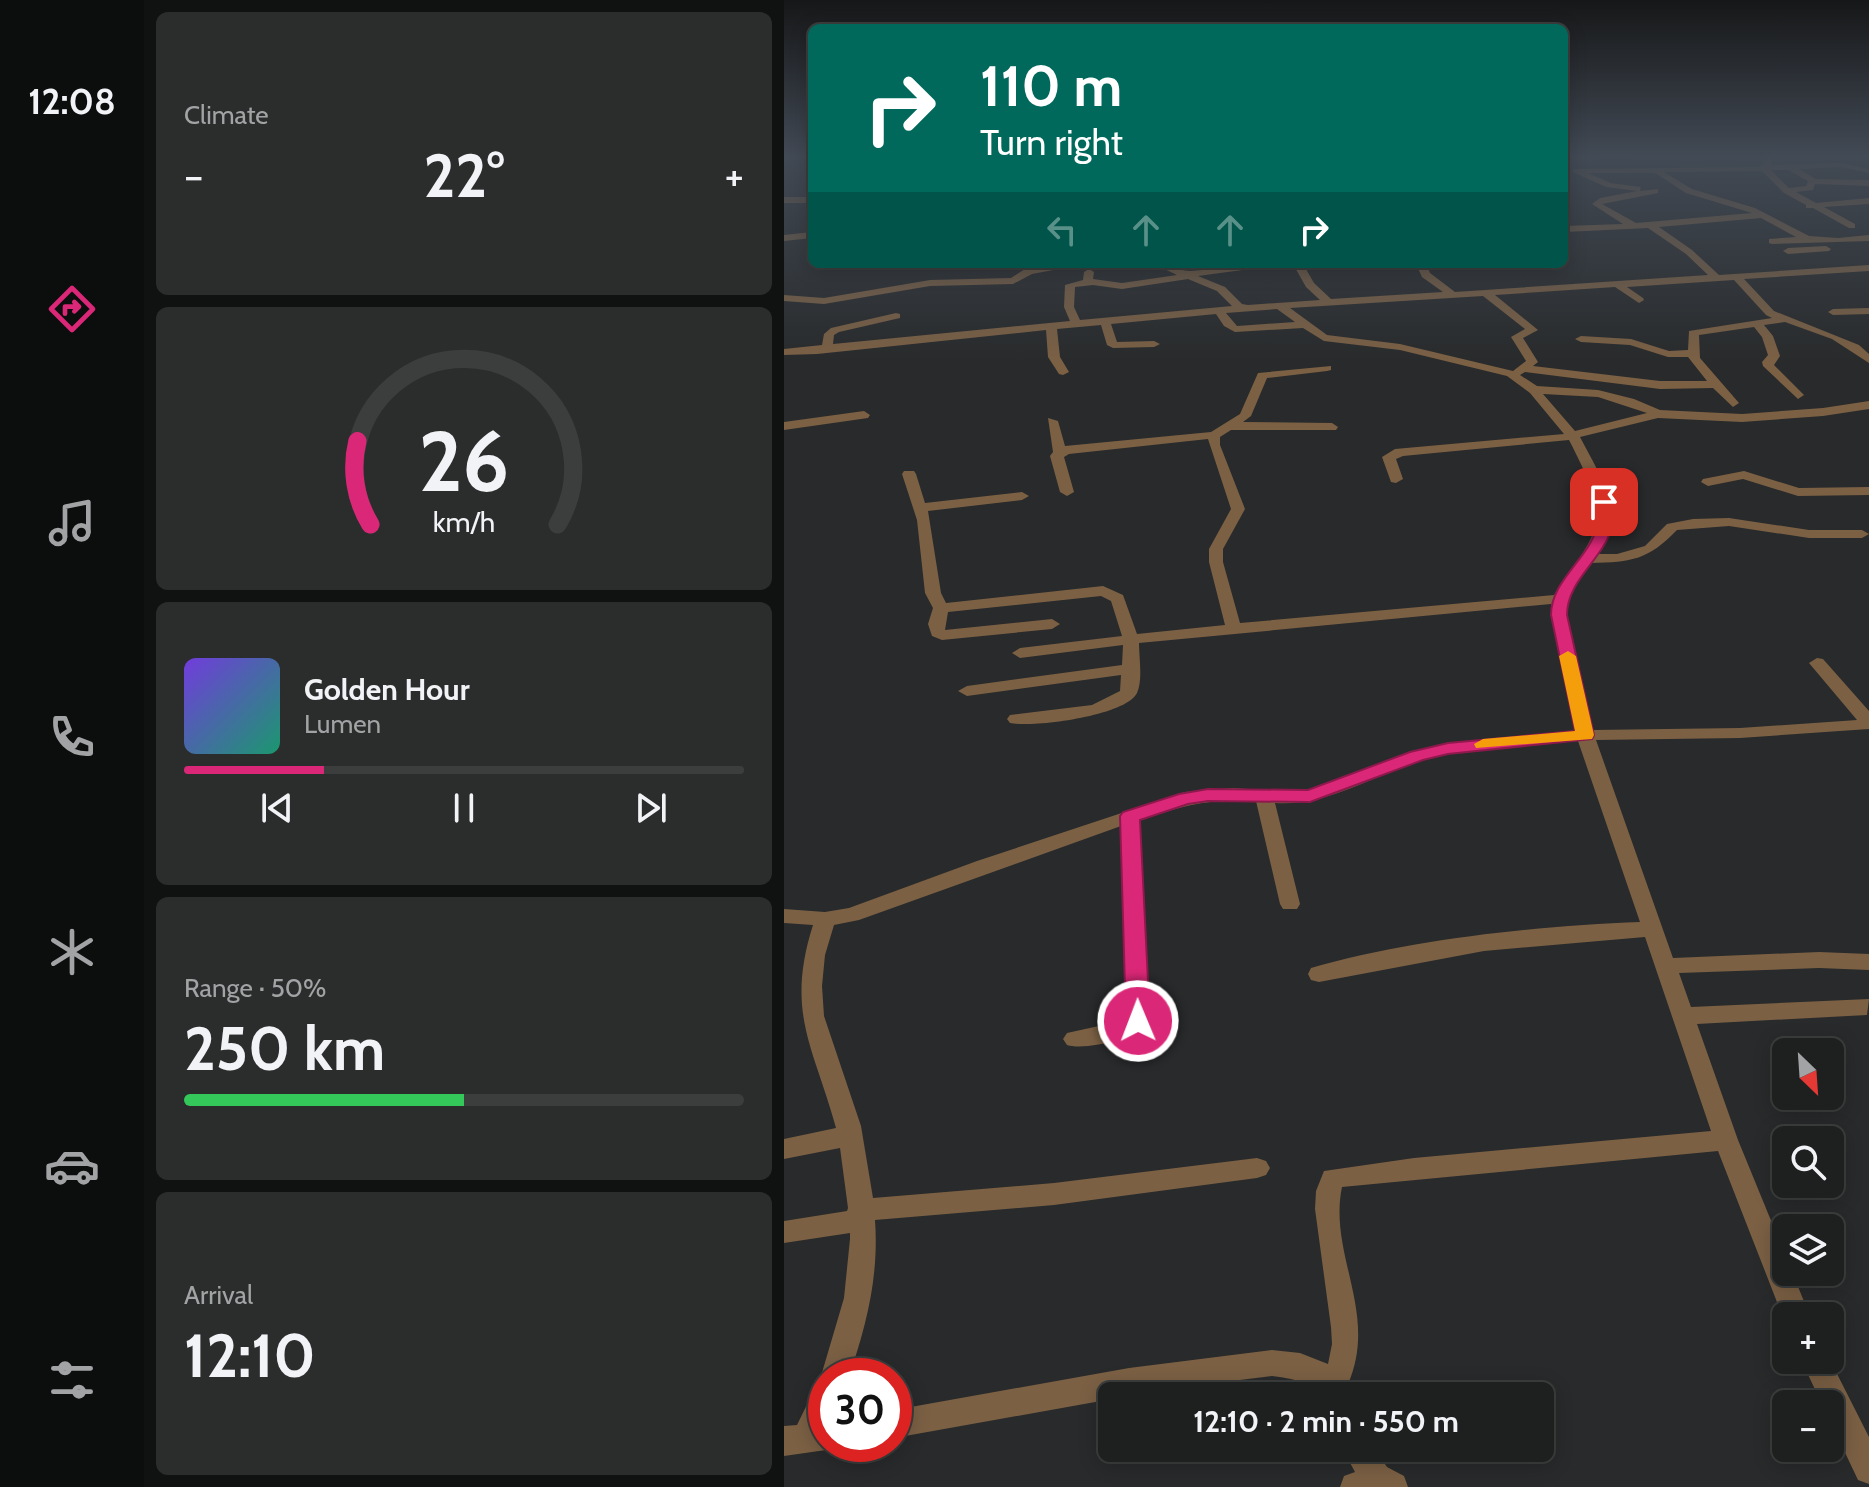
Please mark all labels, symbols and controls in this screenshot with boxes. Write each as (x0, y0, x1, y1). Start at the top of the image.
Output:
text: 110 m (980, 52, 1122, 120)
icon: right (848, 56, 952, 160)
text: 12:08 (28, 79, 116, 123)
text: Climate (184, 99, 269, 131)
text: Turn right (980, 120, 1123, 164)
text: 22° (424, 139, 504, 212)
text: − (184, 149, 203, 202)
text: + (725, 149, 744, 202)
icon: left (1040, 208, 1084, 252)
icon: ahead (1124, 208, 1168, 252)
icon: ahead (1208, 208, 1252, 252)
icon: right (1292, 208, 1336, 252)
icon: directions (44, 281, 100, 337)
text: 26 (419, 410, 509, 511)
pin (1570, 468, 1638, 536)
icon: arrive (1582, 480, 1626, 524)
icon: music (44, 495, 100, 551)
text: km/h (433, 504, 495, 539)
text: Golden Hour (304, 671, 470, 708)
text: Lumen (304, 708, 381, 740)
icon: phone (44, 709, 100, 765)
icon: previous (255, 786, 299, 830)
icon: pause (442, 786, 486, 830)
icon: next (629, 786, 673, 830)
icon: climate (44, 924, 100, 980)
text: Range · 50% (184, 972, 326, 1004)
position arrow (1096, 979, 1180, 1063)
text: 250 km (184, 1012, 385, 1085)
north arrow (1772, 1038, 1844, 1110)
map controls (1772, 1038, 1844, 1462)
button: search (1772, 1126, 1844, 1198)
icon: car (44, 1138, 100, 1194)
button: layers (1772, 1214, 1844, 1286)
text: Arrival (184, 1279, 253, 1311)
button: + (1772, 1302, 1844, 1374)
text: 12:10 (184, 1319, 316, 1392)
icon: filters (44, 1352, 100, 1408)
speed limit sign: 30 (808, 1358, 912, 1462)
button: − (1772, 1390, 1844, 1462)
text: 12:10 · 2 min · 550 m (1193, 1403, 1459, 1440)

